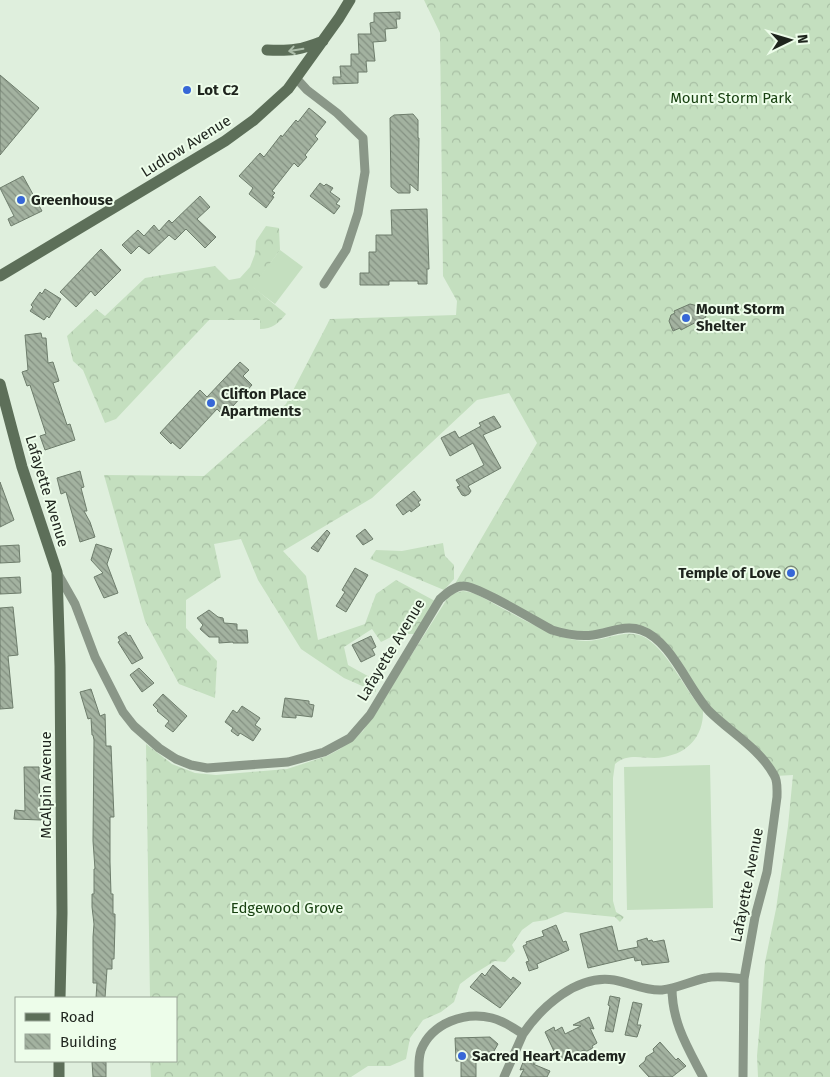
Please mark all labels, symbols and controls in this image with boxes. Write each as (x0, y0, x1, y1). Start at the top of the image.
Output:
north arrow (765, 15, 815, 65)
text: N (794, 34, 811, 44)
one-way arrow (288, 45, 304, 55)
place label: Lot C2 (197, 81, 239, 99)
marker: Lot C2 (181, 84, 193, 96)
park label: Mount Storm Park (670, 89, 792, 107)
street label: Ludlow Avenue (138, 111, 234, 181)
place label: Greenhouse (31, 191, 113, 209)
marker: Greenhouse (15, 194, 27, 206)
place label: Mount Storm Shelter (696, 300, 785, 335)
marker: Mount Storm Shelter (680, 312, 692, 324)
place label: Clifton Place Apartments (220, 385, 307, 420)
marker: Clifton Place Apartments (205, 397, 217, 409)
street label: Lafayette Avenue (21, 433, 73, 549)
place label: Temple of Love (678, 564, 781, 582)
marker: Temple of Love (785, 567, 797, 579)
street label: Lafayette Avenue (353, 596, 429, 704)
street label: McAlpin Avenue (37, 731, 55, 839)
street label: Lafayette Avenue (727, 826, 767, 944)
park label: Edgewood Grove (231, 899, 343, 917)
legend (15, 997, 178, 1062)
text: Road (60, 1008, 95, 1026)
text: Building (60, 1033, 116, 1051)
place label: Sacred Heart Academy (472, 1047, 626, 1065)
marker: Sacred Heart Academy (456, 1050, 468, 1062)

